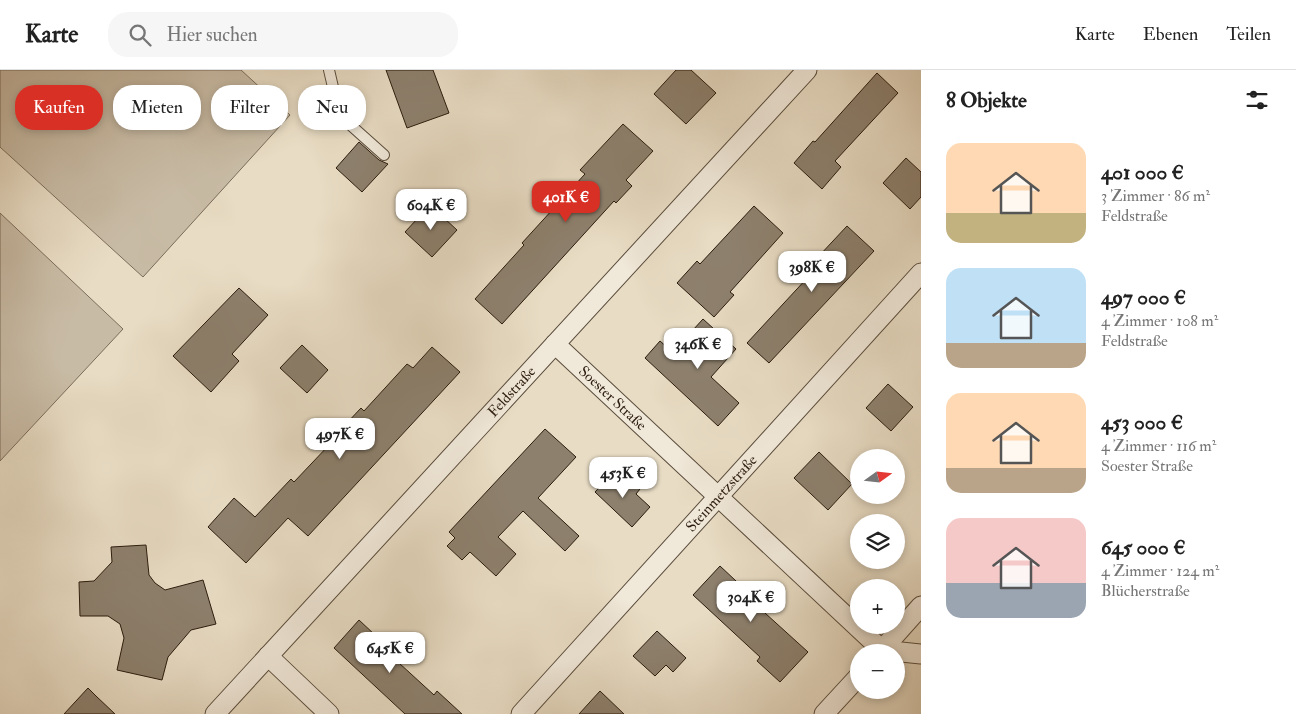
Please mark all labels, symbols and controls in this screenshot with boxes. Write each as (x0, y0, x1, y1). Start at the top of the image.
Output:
search box (108, 12, 458, 57)
text: Karte (25, 19, 78, 50)
icon: search (126, 21, 154, 49)
text: Hier suchen (166, 23, 258, 47)
text: Karte (1075, 23, 1115, 46)
text: Ebenen (1143, 23, 1198, 46)
text: Teilen (1226, 23, 1271, 46)
chip: Kaufen (15, 85, 103, 130)
chip: Mieten (113, 85, 201, 130)
chip: Filter (211, 85, 288, 130)
chip: Neu (298, 85, 366, 130)
icon: filters (1243, 86, 1271, 114)
text: 8 Objekte (946, 87, 1027, 114)
text: 401 000 € (1101, 159, 1184, 186)
icon: home (986, 163, 1046, 223)
pin: 401K € (525, 180, 607, 223)
text: 3 Zimmer · 86 m² (1101, 186, 1210, 206)
text: 401K € (543, 187, 589, 207)
pin: 604K € (390, 189, 472, 231)
text: 604K € (407, 195, 455, 215)
text: Feldstraße (1101, 206, 1168, 226)
pin: 398K € (771, 250, 853, 293)
text: 398K € (789, 257, 835, 277)
text: 497 000 € (1101, 284, 1186, 311)
icon: home (986, 288, 1046, 348)
text: 4 Zimmer · 108 m² (1101, 311, 1218, 331)
pin: 346K € (657, 328, 739, 370)
text: Feldstraße (1101, 331, 1168, 351)
text: 346K € (675, 334, 721, 354)
street label: Feldstraße (483, 362, 540, 421)
street label: Soester Straße (575, 362, 651, 434)
text: 453 000 € (1101, 409, 1183, 436)
icon: home (986, 413, 1046, 473)
pin: 497K € (299, 418, 381, 460)
text: 497K € (316, 424, 364, 444)
text: 4 Zimmer · 116 m² (1101, 436, 1216, 456)
north arrow (850, 449, 905, 504)
map controls (850, 449, 905, 699)
street label: Steinmetzstraße (681, 451, 761, 536)
pin: 453K € (582, 456, 664, 499)
text: Soester Straße (1101, 456, 1193, 476)
text: 453K € (600, 463, 646, 483)
button: layers (850, 514, 905, 569)
text: 645 000 € (1101, 534, 1186, 561)
icon: home (986, 538, 1046, 598)
text: 4 Zimmer · 124 m² (1101, 561, 1219, 581)
button: + (850, 579, 905, 634)
pin: 304K € (710, 580, 792, 623)
text: Blücherstraße (1101, 581, 1190, 601)
text: 304K € (728, 587, 774, 607)
pin: 645K € (349, 632, 431, 674)
text: 645K € (366, 638, 414, 658)
button: − (850, 644, 905, 699)

